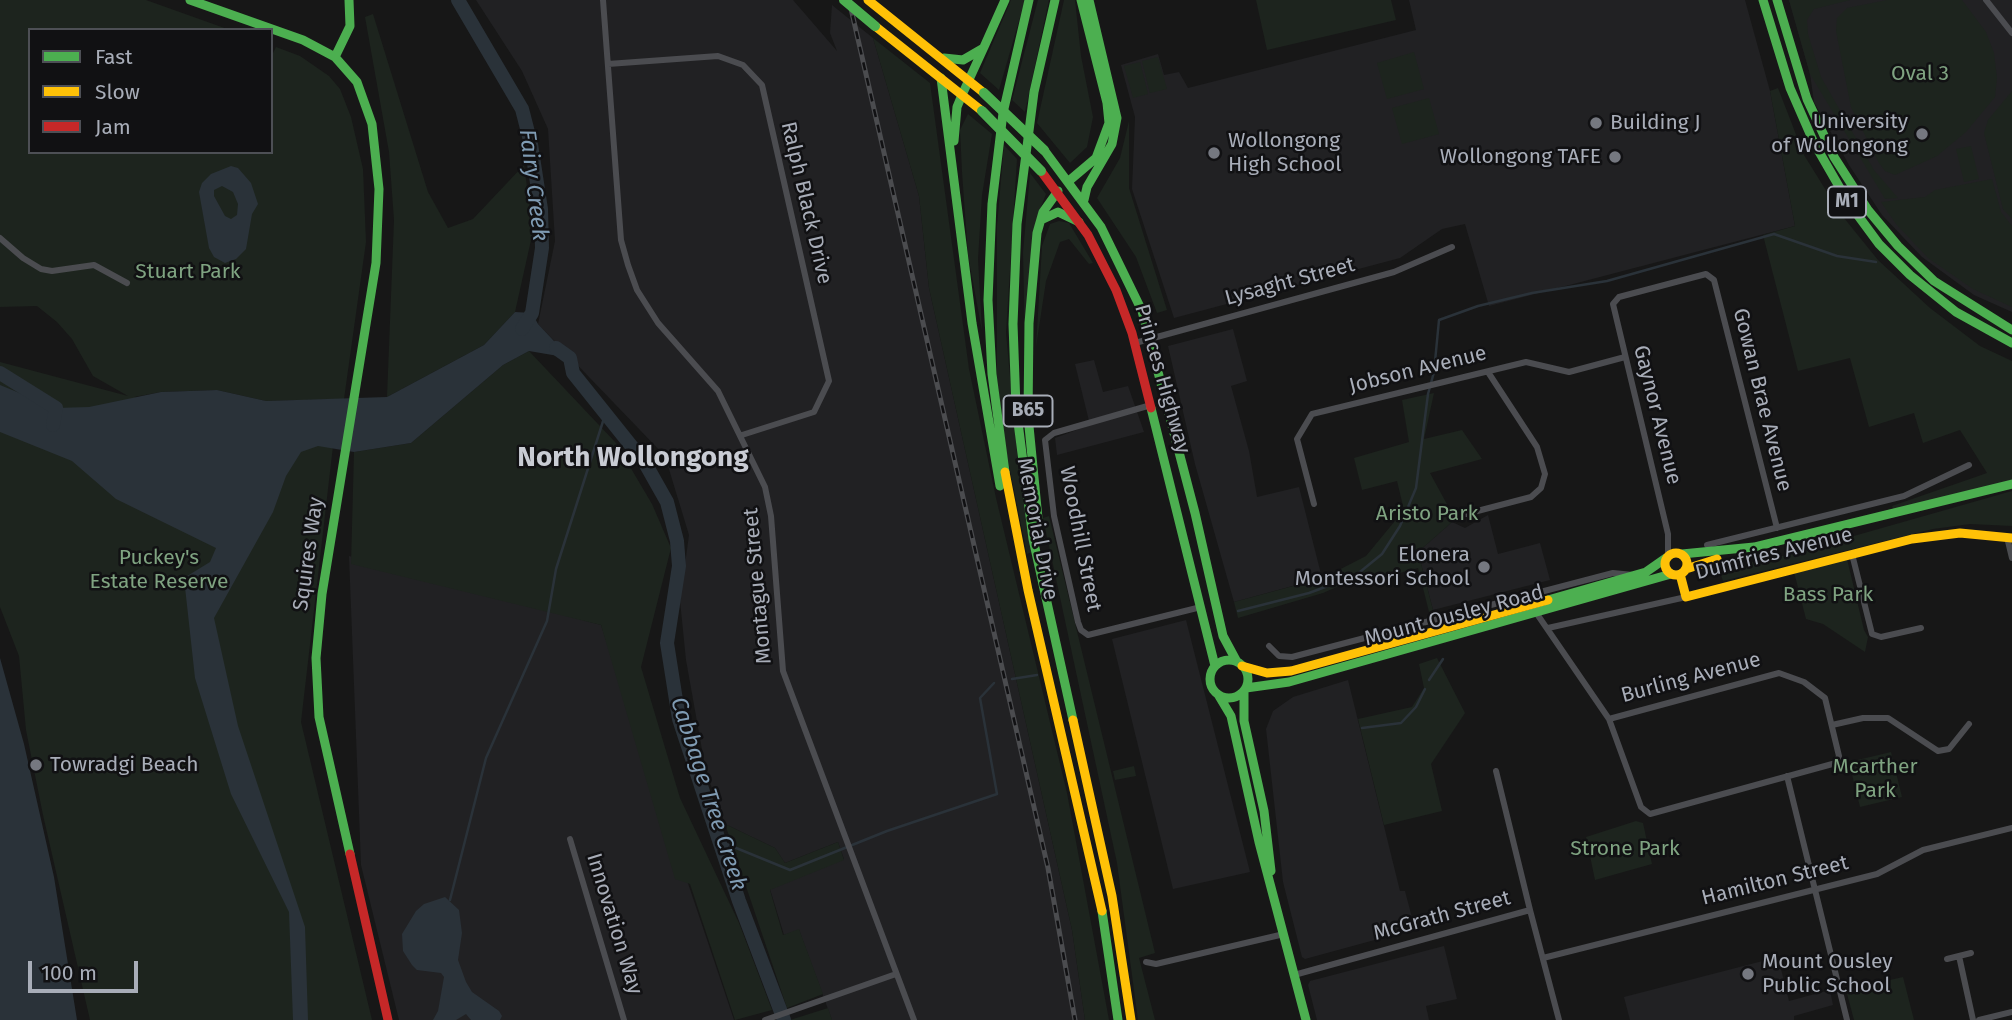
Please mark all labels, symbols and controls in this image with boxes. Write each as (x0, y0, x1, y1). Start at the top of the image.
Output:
legend (28, 28, 273, 154)
text: Fast (95, 44, 133, 70)
park label: Oval 3 (1891, 61, 1949, 87)
text: Slow (95, 79, 140, 105)
place label: University of Wollongong (1771, 109, 1908, 159)
place label: Building J (1610, 110, 1701, 136)
text: Jam (95, 114, 131, 140)
marker: Building J (1588, 115, 1604, 131)
street label: Ralph Black Drive (775, 119, 837, 287)
marker: University of Wollongong (1914, 126, 1930, 142)
water label: Fairy Creek (512, 128, 554, 242)
place label: Wollongong High School (1228, 128, 1341, 178)
place label: Wollongong TAFE (1440, 144, 1601, 170)
marker: Wollongong High School (1206, 145, 1222, 161)
marker: Wollongong TAFE (1607, 149, 1623, 165)
road number: M1 (1828, 186, 1866, 218)
street label: Lysaght Street (1222, 253, 1358, 311)
park label: Stuart Park (135, 259, 241, 285)
street label: Princes Highway (1129, 301, 1195, 457)
street label: Gowan Brae Avenue (1727, 306, 1797, 494)
street label: Jobson Avenue (1347, 341, 1489, 399)
street label: Gaynor Avenue (1628, 343, 1686, 487)
road number: B65 (1004, 396, 1052, 426)
district label: North Wollongong (517, 441, 749, 475)
street label: Memorial Drive (1011, 456, 1063, 602)
street label: Woodhill Street (1054, 464, 1106, 614)
street label: Squires Way (289, 496, 329, 612)
park label: Aristo Park (1376, 501, 1478, 527)
street label: Montague Street (739, 507, 777, 665)
street label: Dumfries Avenue (1693, 522, 1855, 586)
place label: Elonera Montessori School (1295, 542, 1470, 592)
park label: Puckey's Estate Reserve (90, 545, 228, 595)
marker: Elonera Montessori School (1476, 559, 1492, 575)
street label: Mount Ousley Road (1362, 580, 1546, 652)
park label: Bass Park (1783, 582, 1873, 608)
street label: Burling Avenue (1618, 647, 1764, 709)
water label: Cabbage Tree Creek (664, 694, 752, 894)
place label: Towradgi Beach (50, 752, 199, 778)
park label: Mcarther Park (1832, 754, 1918, 804)
marker: Towradgi Beach (28, 757, 44, 773)
park label: Strone Park (1570, 836, 1680, 862)
street label: Innovation Way (581, 850, 647, 998)
street label: Hamilton Street (1699, 851, 1851, 911)
street label: McGrath Street (1371, 886, 1513, 946)
scale bar (32, 946, 142, 990)
place label: Mount Ousley Public School (1762, 949, 1893, 999)
text: 100 m (41, 960, 97, 986)
marker: Mount Ousley Public School (1740, 966, 1756, 982)

